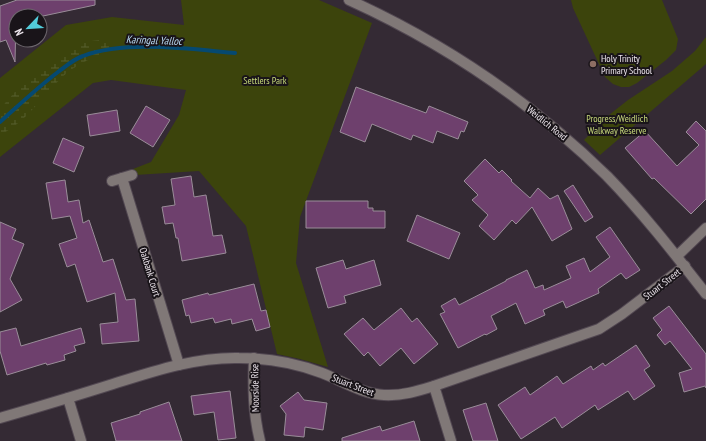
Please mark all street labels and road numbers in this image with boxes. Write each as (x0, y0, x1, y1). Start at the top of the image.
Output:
street label: Weidlich Road (524, 103, 570, 143)
street label: Oakbank Court (136, 246, 164, 298)
street label: Stuart Street (641, 265, 684, 303)
street label: Moorside Rise (248, 364, 262, 412)
street label: Stuart Street (330, 371, 376, 399)

